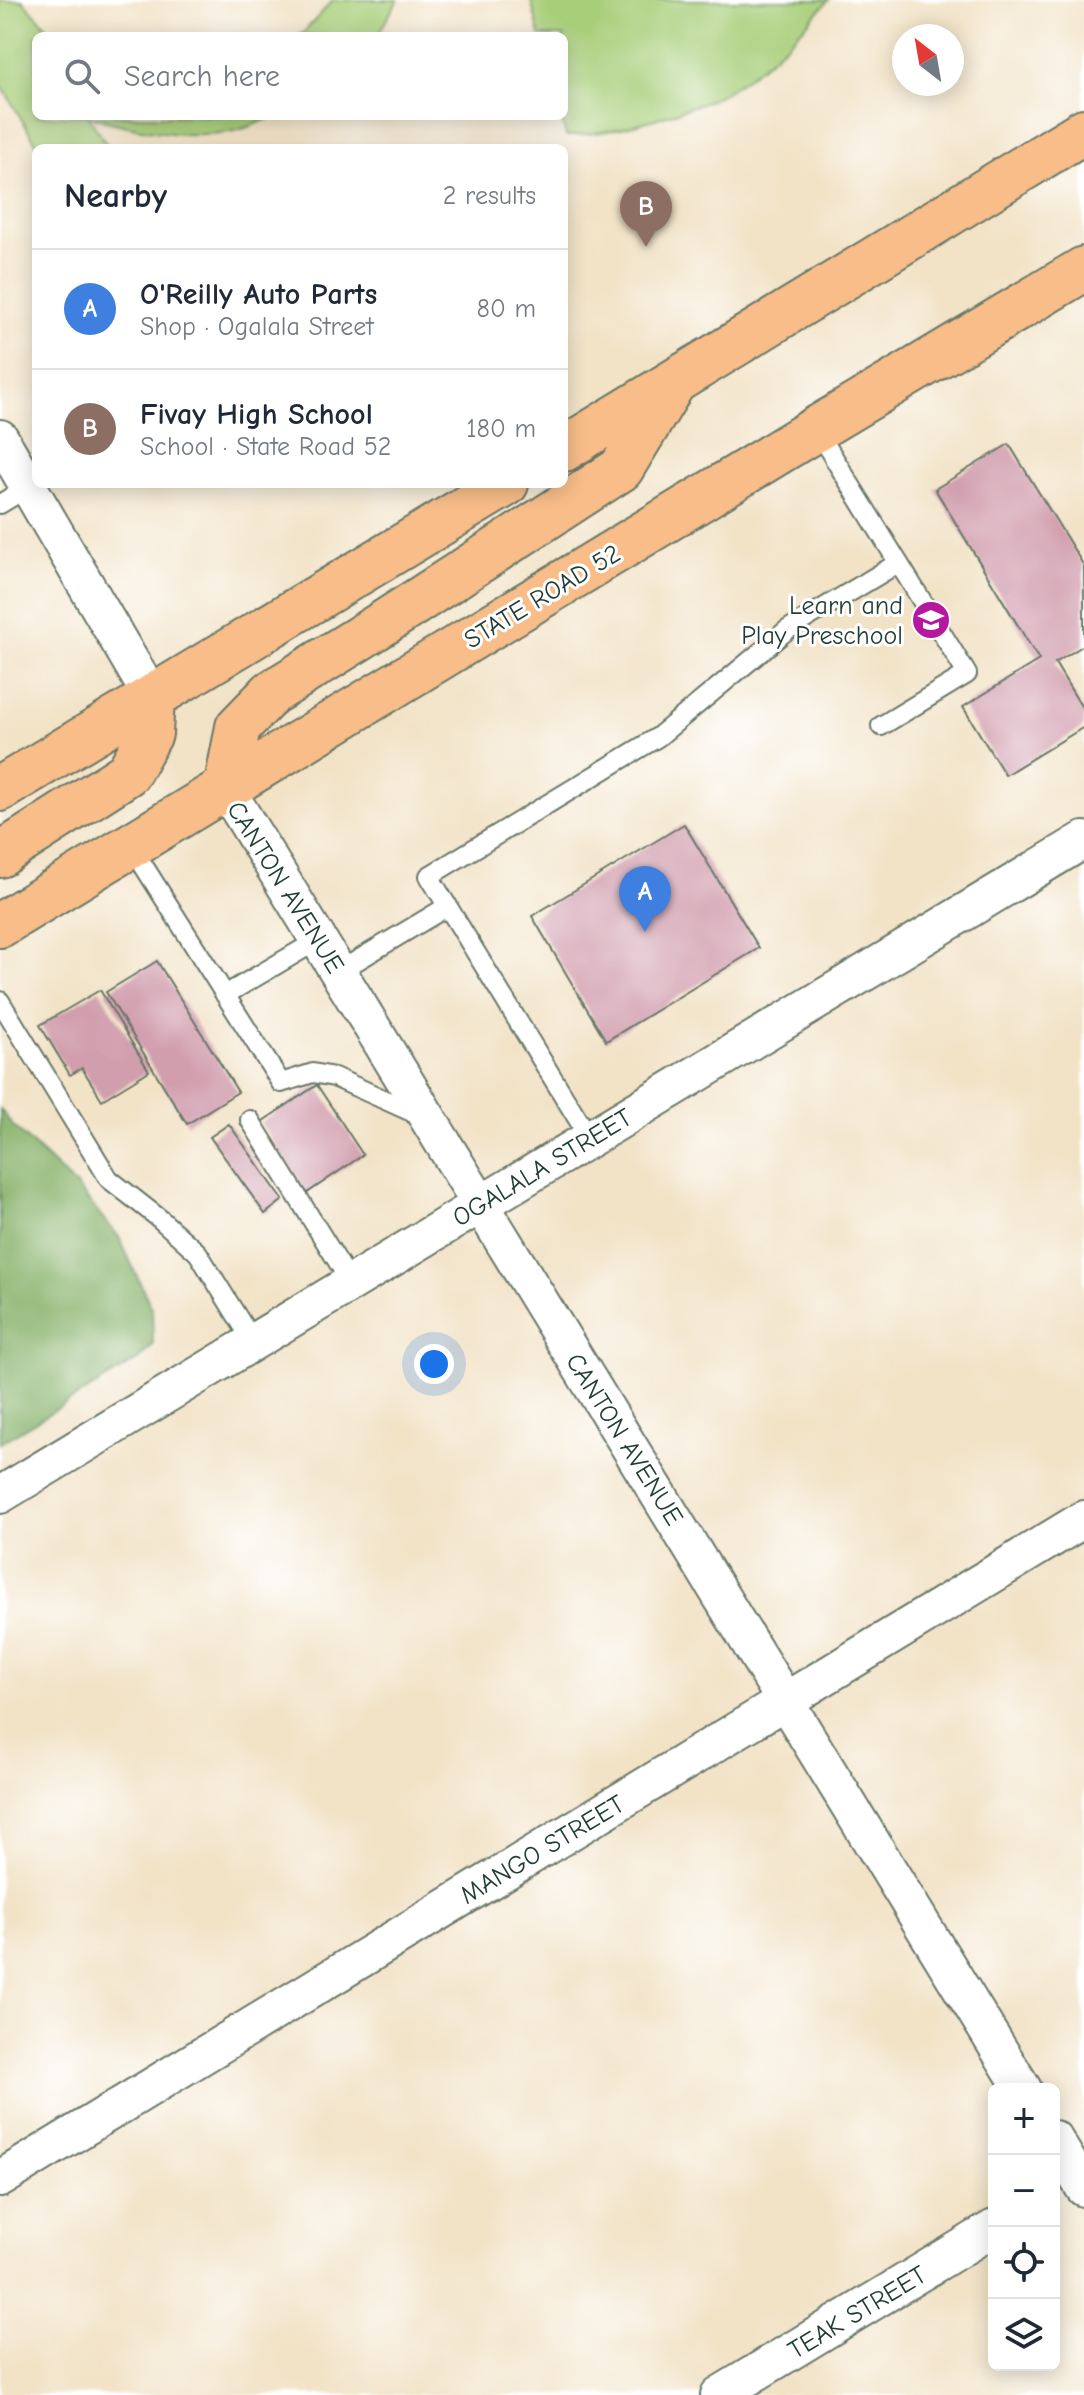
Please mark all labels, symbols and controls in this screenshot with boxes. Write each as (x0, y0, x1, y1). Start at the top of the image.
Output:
north arrow (892, 24, 964, 96)
search box (32, 32, 568, 120)
icon: search (60, 54, 104, 98)
text: Search here (124, 59, 280, 94)
text: Nearby (64, 176, 167, 216)
text: 2 results (443, 181, 536, 211)
pin: B (620, 181, 672, 247)
text: O'Reilly Auto Parts (140, 277, 377, 312)
text: A (83, 294, 97, 324)
text: 80 m (477, 294, 536, 324)
text: Shop · Ogalala Street (140, 312, 374, 342)
text: Fivay High School (140, 397, 373, 432)
text: B (82, 414, 98, 444)
text: 180 m (466, 414, 536, 444)
text: School · State Road 52 (140, 432, 391, 462)
street label: STATE ROAD 52 (459, 538, 626, 655)
place label: Learn and Play Preschool (741, 591, 903, 651)
school or university icon: Learn and Play Preschool (910, 599, 952, 641)
street label: CANTON AVENUE (220, 796, 350, 979)
pin: A (619, 866, 671, 932)
street label: OGALALA STREET (447, 1102, 638, 1233)
your location (414, 1344, 454, 1384)
street label: CANTON AVENUE (559, 1348, 689, 1531)
street label: MANGO STREET (455, 1789, 630, 1911)
map controls (988, 2083, 1060, 2371)
button: + (988, 2083, 1060, 2155)
button: − (988, 2155, 1060, 2227)
button: locate (988, 2227, 1060, 2299)
street label: TEAK STREET (783, 2260, 932, 2366)
button: layers (988, 2299, 1060, 2371)

